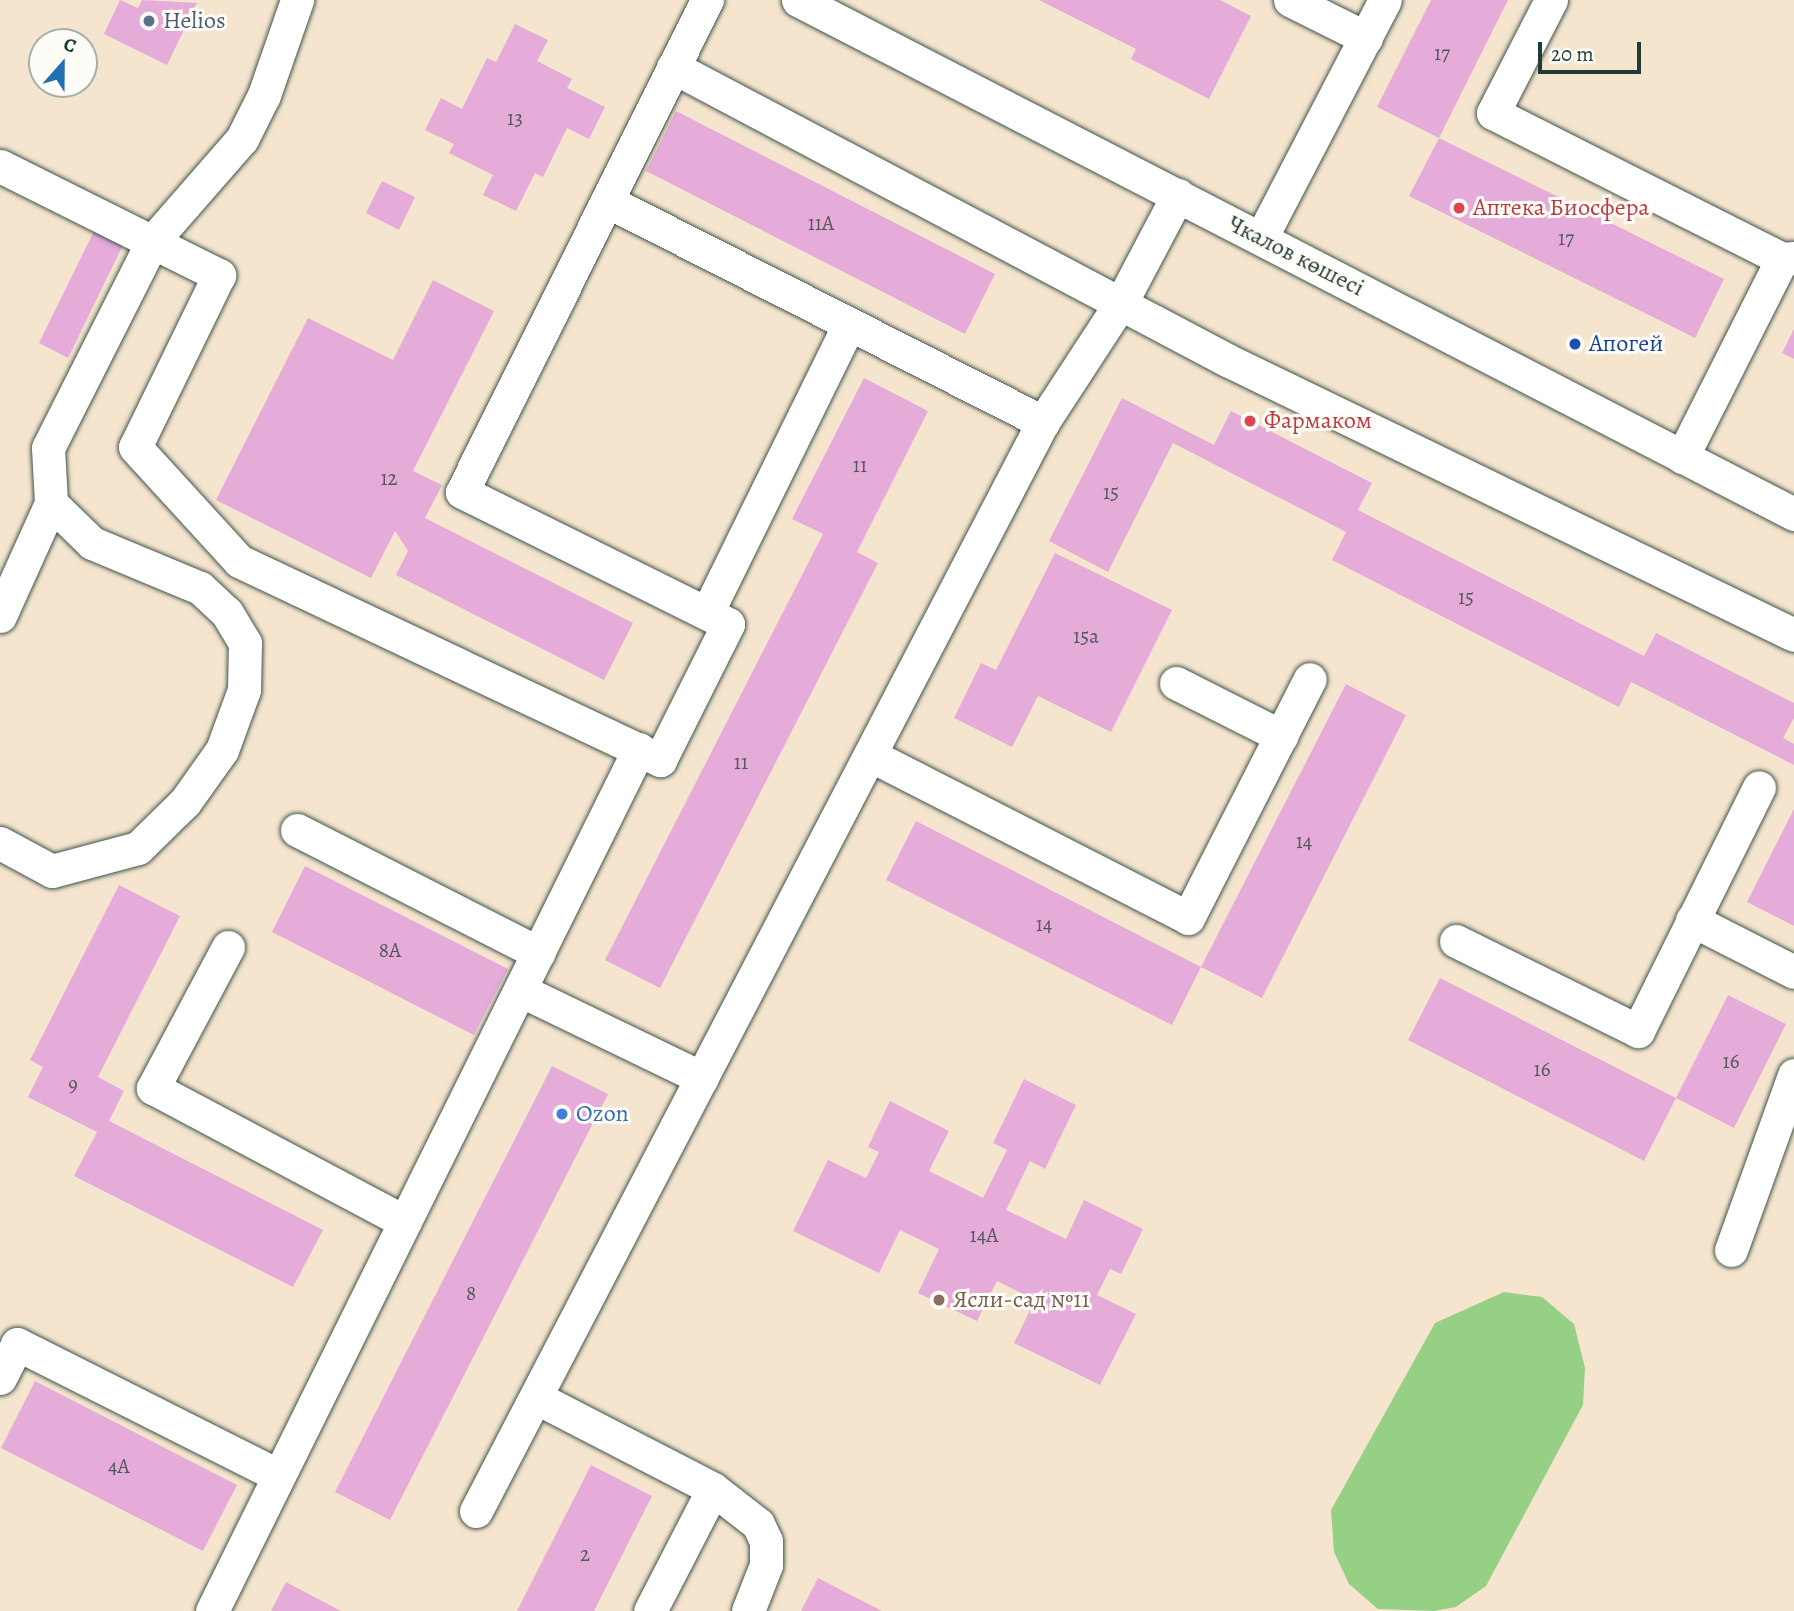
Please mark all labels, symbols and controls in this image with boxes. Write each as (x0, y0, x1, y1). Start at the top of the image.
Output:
place label: Helios (163, 7, 226, 35)
marker: Helios (141, 13, 157, 29)
north arrow (28, 28, 98, 98)
scale bar (1542, 28, 1645, 72)
text: С (60, 31, 80, 59)
house number: 17 (1434, 40, 1450, 66)
text: 20 m (1551, 40, 1594, 68)
house number: 13 (507, 105, 523, 131)
place label: Аптека Биосфера (1473, 194, 1649, 222)
marker: Аптека Биосфера (1451, 200, 1467, 216)
street label: Чкалов көшесі (1223, 209, 1369, 303)
house number: 11А (808, 210, 834, 236)
house number: 17 (1558, 225, 1574, 251)
place label: Апогей (1589, 330, 1663, 358)
marker: Апогей (1567, 336, 1583, 352)
place label: Фармаком (1264, 407, 1372, 435)
marker: Фармаком (1242, 413, 1258, 429)
house number: 11 (853, 452, 867, 478)
house number: 12 (380, 465, 398, 491)
house number: 15 (1103, 479, 1119, 505)
house number: 15 (1458, 584, 1474, 610)
house number: 15а (1073, 623, 1099, 649)
house number: 11 (734, 749, 748, 775)
house number: 14 (1296, 828, 1312, 854)
house number: 14 (1036, 911, 1052, 937)
house number: 8А (379, 937, 401, 963)
house number: 16 (1723, 1048, 1739, 1074)
house number: 16 (1534, 1056, 1550, 1082)
house number: 9 (68, 1071, 78, 1097)
place label: Ozon (576, 1100, 629, 1128)
marker: Ozon (554, 1106, 570, 1122)
house number: 14А (970, 1222, 998, 1248)
house number: 8 (466, 1280, 476, 1306)
place label: Ясли-сад №11 (953, 1286, 1090, 1314)
marker: Ясли-сад №11 (931, 1292, 947, 1308)
house number: 4А (108, 1453, 130, 1479)
house number: 2 (580, 1541, 590, 1567)

